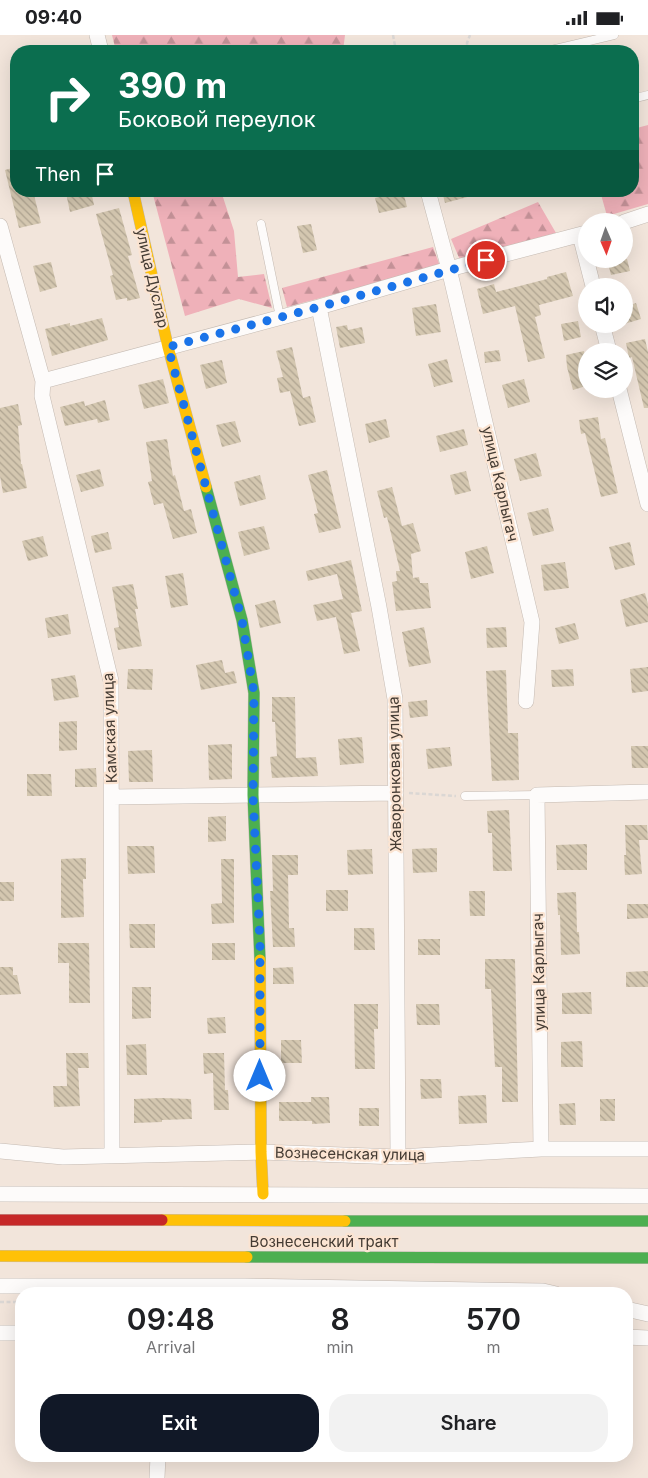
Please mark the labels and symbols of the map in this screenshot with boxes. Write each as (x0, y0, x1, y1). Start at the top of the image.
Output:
north arrow (578, 213, 632, 267)
street label: улица Дуслар (132, 226, 173, 330)
pin (465, 239, 507, 281)
street label: улица Карлыгач (478, 424, 523, 543)
street label: Камская улица (98, 673, 121, 783)
street label: Жаворонковая улица (384, 696, 405, 852)
street label: улица Карлыгач (528, 913, 549, 1031)
position arrow (233, 1049, 285, 1101)
street label: Вознесенская улица (275, 1143, 425, 1164)
street label: Вознесенский тракт (250, 1232, 398, 1251)

